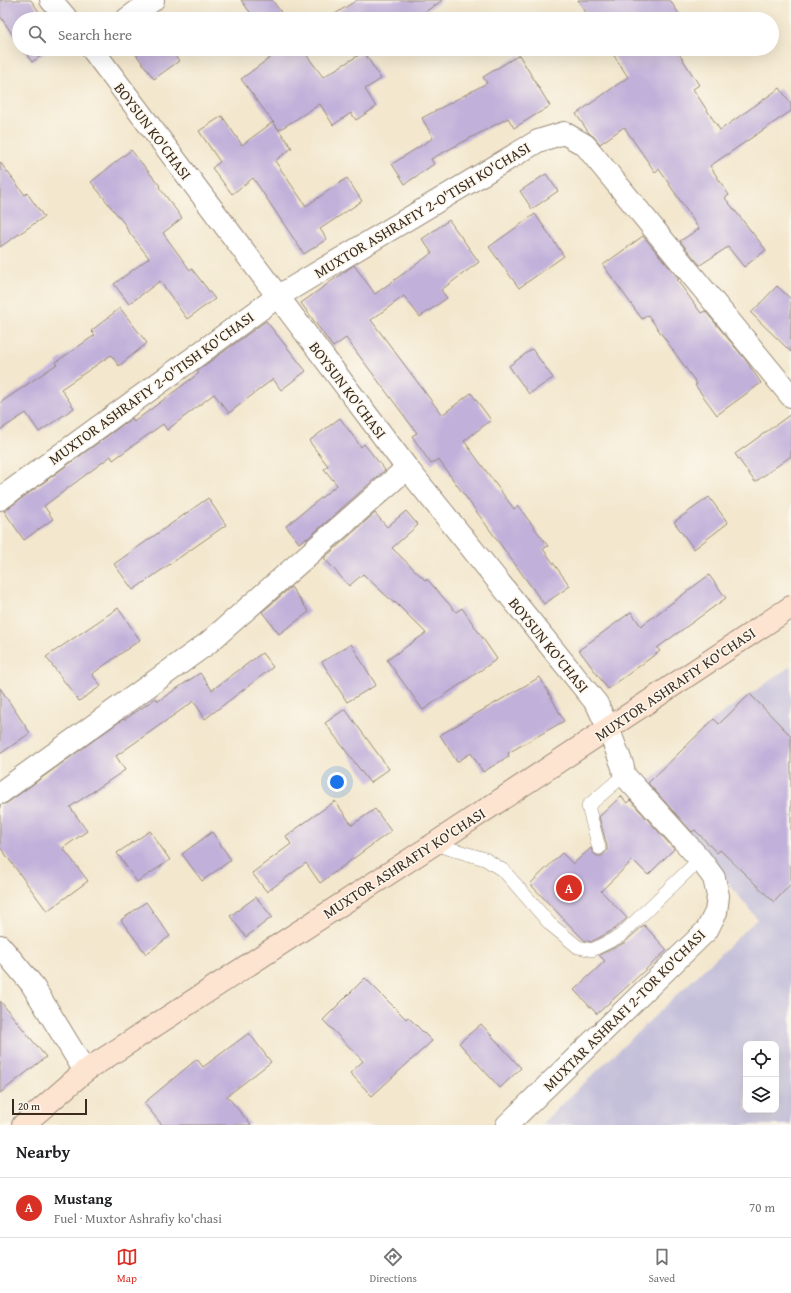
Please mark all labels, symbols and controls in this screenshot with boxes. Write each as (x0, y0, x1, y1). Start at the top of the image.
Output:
search box (12, 12, 779, 56)
icon: search (26, 23, 48, 45)
text: Search here (58, 24, 132, 45)
street label: BOYSUN KO'CHASI (109, 78, 197, 184)
street label: MUXTOR ASHRAFIY 2-O'TISH KO'CHASI (310, 137, 534, 283)
street label: MUXTOR ASHRAFIY 2-O'TISH KO'CHASI (44, 306, 258, 470)
street label: BOYSUN KO'CHASI (304, 337, 392, 443)
street label: BOYSUN KO'CHASI (504, 593, 594, 697)
street label: MUXTOR ASHRAFIY KO'CHASI (590, 622, 760, 746)
your location (327, 772, 347, 792)
street label: MUXTOR ASHRAFIY KO'CHASI (319, 802, 489, 924)
pin: A (556, 873, 582, 903)
street label: MUXTAR ASHRAFI 2-TOR KO'CHASI (538, 924, 710, 1096)
map controls (743, 1041, 779, 1113)
button: locate (743, 1041, 779, 1077)
button: layers (743, 1077, 779, 1113)
scale bar (12, 1097, 87, 1116)
text: 20 m (18, 1098, 40, 1114)
text: Nearby (16, 1139, 70, 1164)
text: Mustang (54, 1188, 112, 1209)
text: A (25, 1198, 33, 1217)
text: 70 m (749, 1198, 775, 1217)
text: Fuel · Muxtor Ashrafiy ko'chasi (54, 1209, 222, 1228)
tab: Map (116, 1246, 138, 1286)
tab: Directions (370, 1246, 417, 1286)
tab: Saved (648, 1246, 675, 1286)

